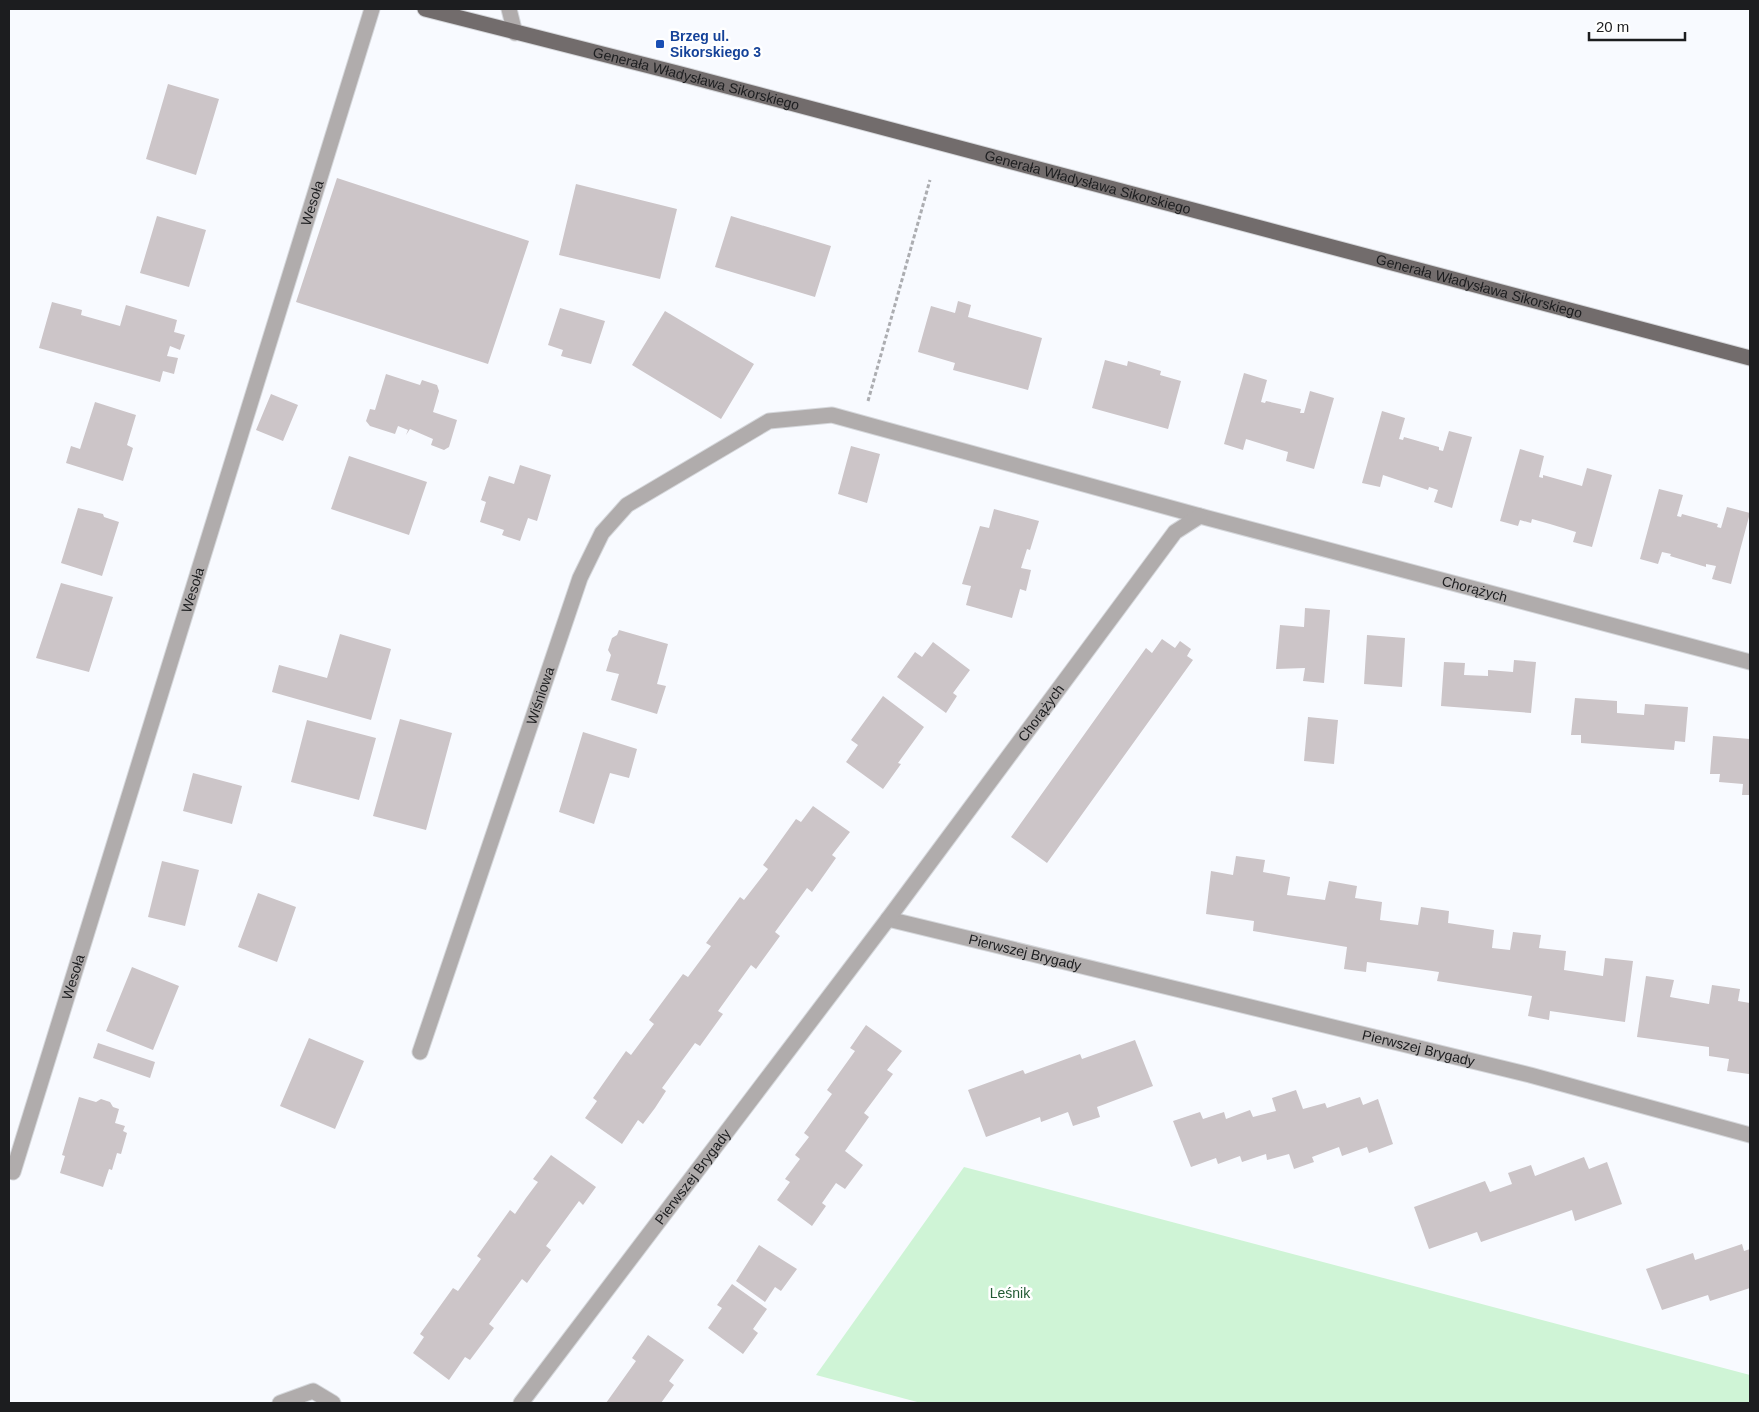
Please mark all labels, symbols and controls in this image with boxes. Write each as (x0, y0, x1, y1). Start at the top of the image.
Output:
scale bar (1589, 10, 1685, 42)
text: 20 m (1596, 18, 1629, 35)
place label: Brzeg ul. Sikorskiego 3 (670, 28, 761, 60)
marker: Brzeg ul. Sikorskiego 3 (654, 38, 666, 50)
street label: Generała Władysława Sikorskiego (591, 44, 801, 113)
street label: Generała Władysława Sikorskiego (983, 147, 1193, 217)
street label: Wesoła (298, 178, 327, 228)
street label: Generała Władysława Sikorskiego (1374, 251, 1584, 321)
street label: Wesoła (178, 565, 207, 615)
street label: Chorążych (1440, 573, 1509, 605)
street label: Wiśniowa (523, 665, 557, 727)
street label: Chorążych (1014, 681, 1067, 745)
street label: Pierwszej Brygady (967, 931, 1083, 974)
street label: Wesoła (59, 952, 88, 1002)
street label: Pierwszej Brygady (1361, 1027, 1476, 1069)
street label: Pierwszej Brygady (651, 1126, 734, 1227)
park label: Leśnik (990, 1285, 1031, 1301)

